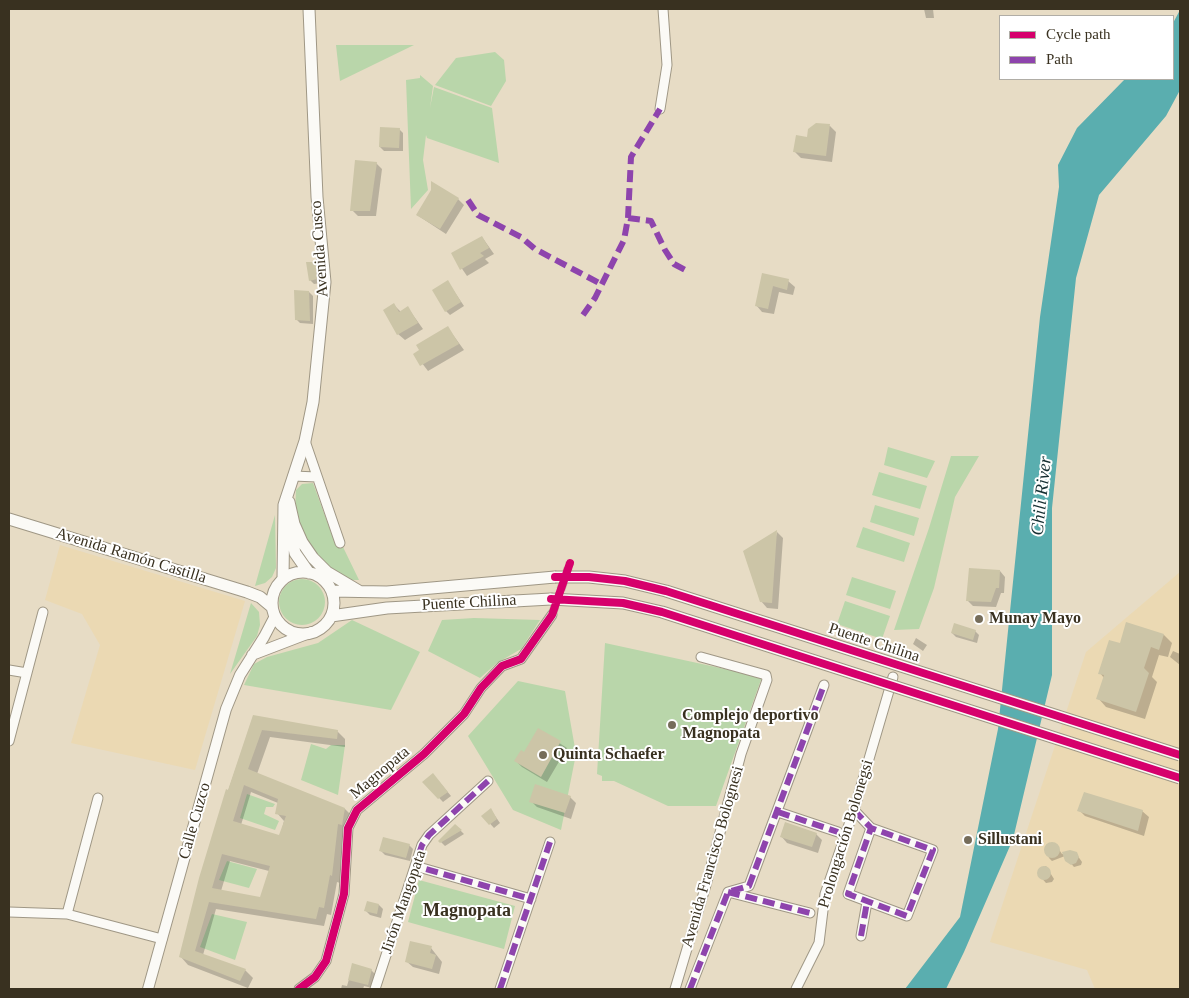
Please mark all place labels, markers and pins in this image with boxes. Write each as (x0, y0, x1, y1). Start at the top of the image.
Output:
place label: Munay Mayo (989, 609, 1081, 629)
marker: Munay Mayo (973, 613, 985, 625)
place label: Complejo deportivo Magnopata (682, 706, 818, 744)
marker: Complejo deportivo Magnopata (666, 719, 678, 731)
place label: Quinta Schaefer (553, 745, 665, 765)
marker: Quinta Schaefer (537, 749, 549, 761)
place label: Sillustani (978, 830, 1042, 850)
marker: Sillustani (962, 834, 974, 846)

